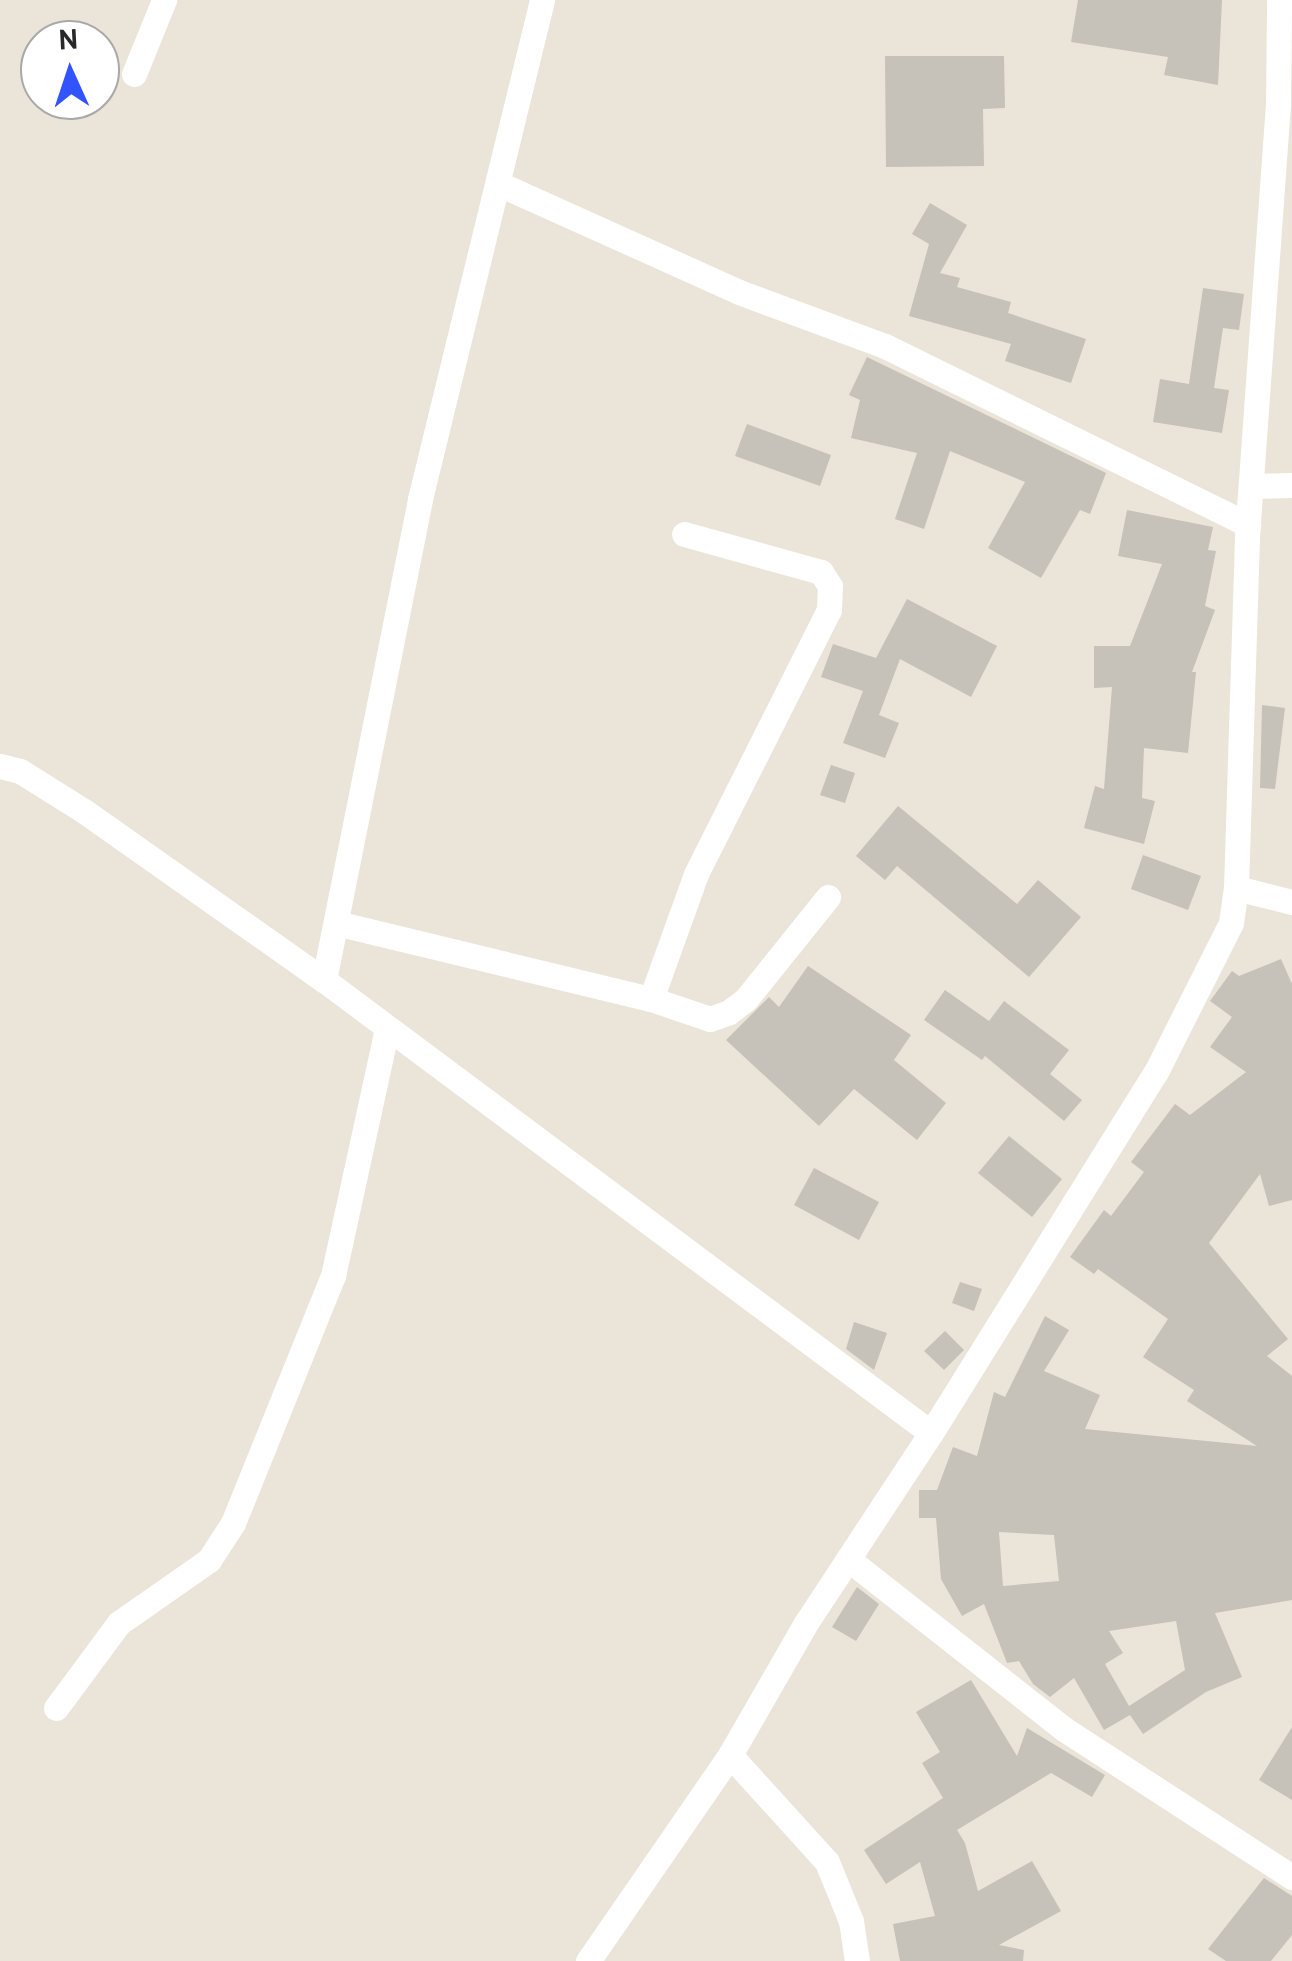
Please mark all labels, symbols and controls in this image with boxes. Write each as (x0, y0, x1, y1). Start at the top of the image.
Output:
north arrow (20, 20, 120, 120)
text: N (58, 24, 80, 61)

